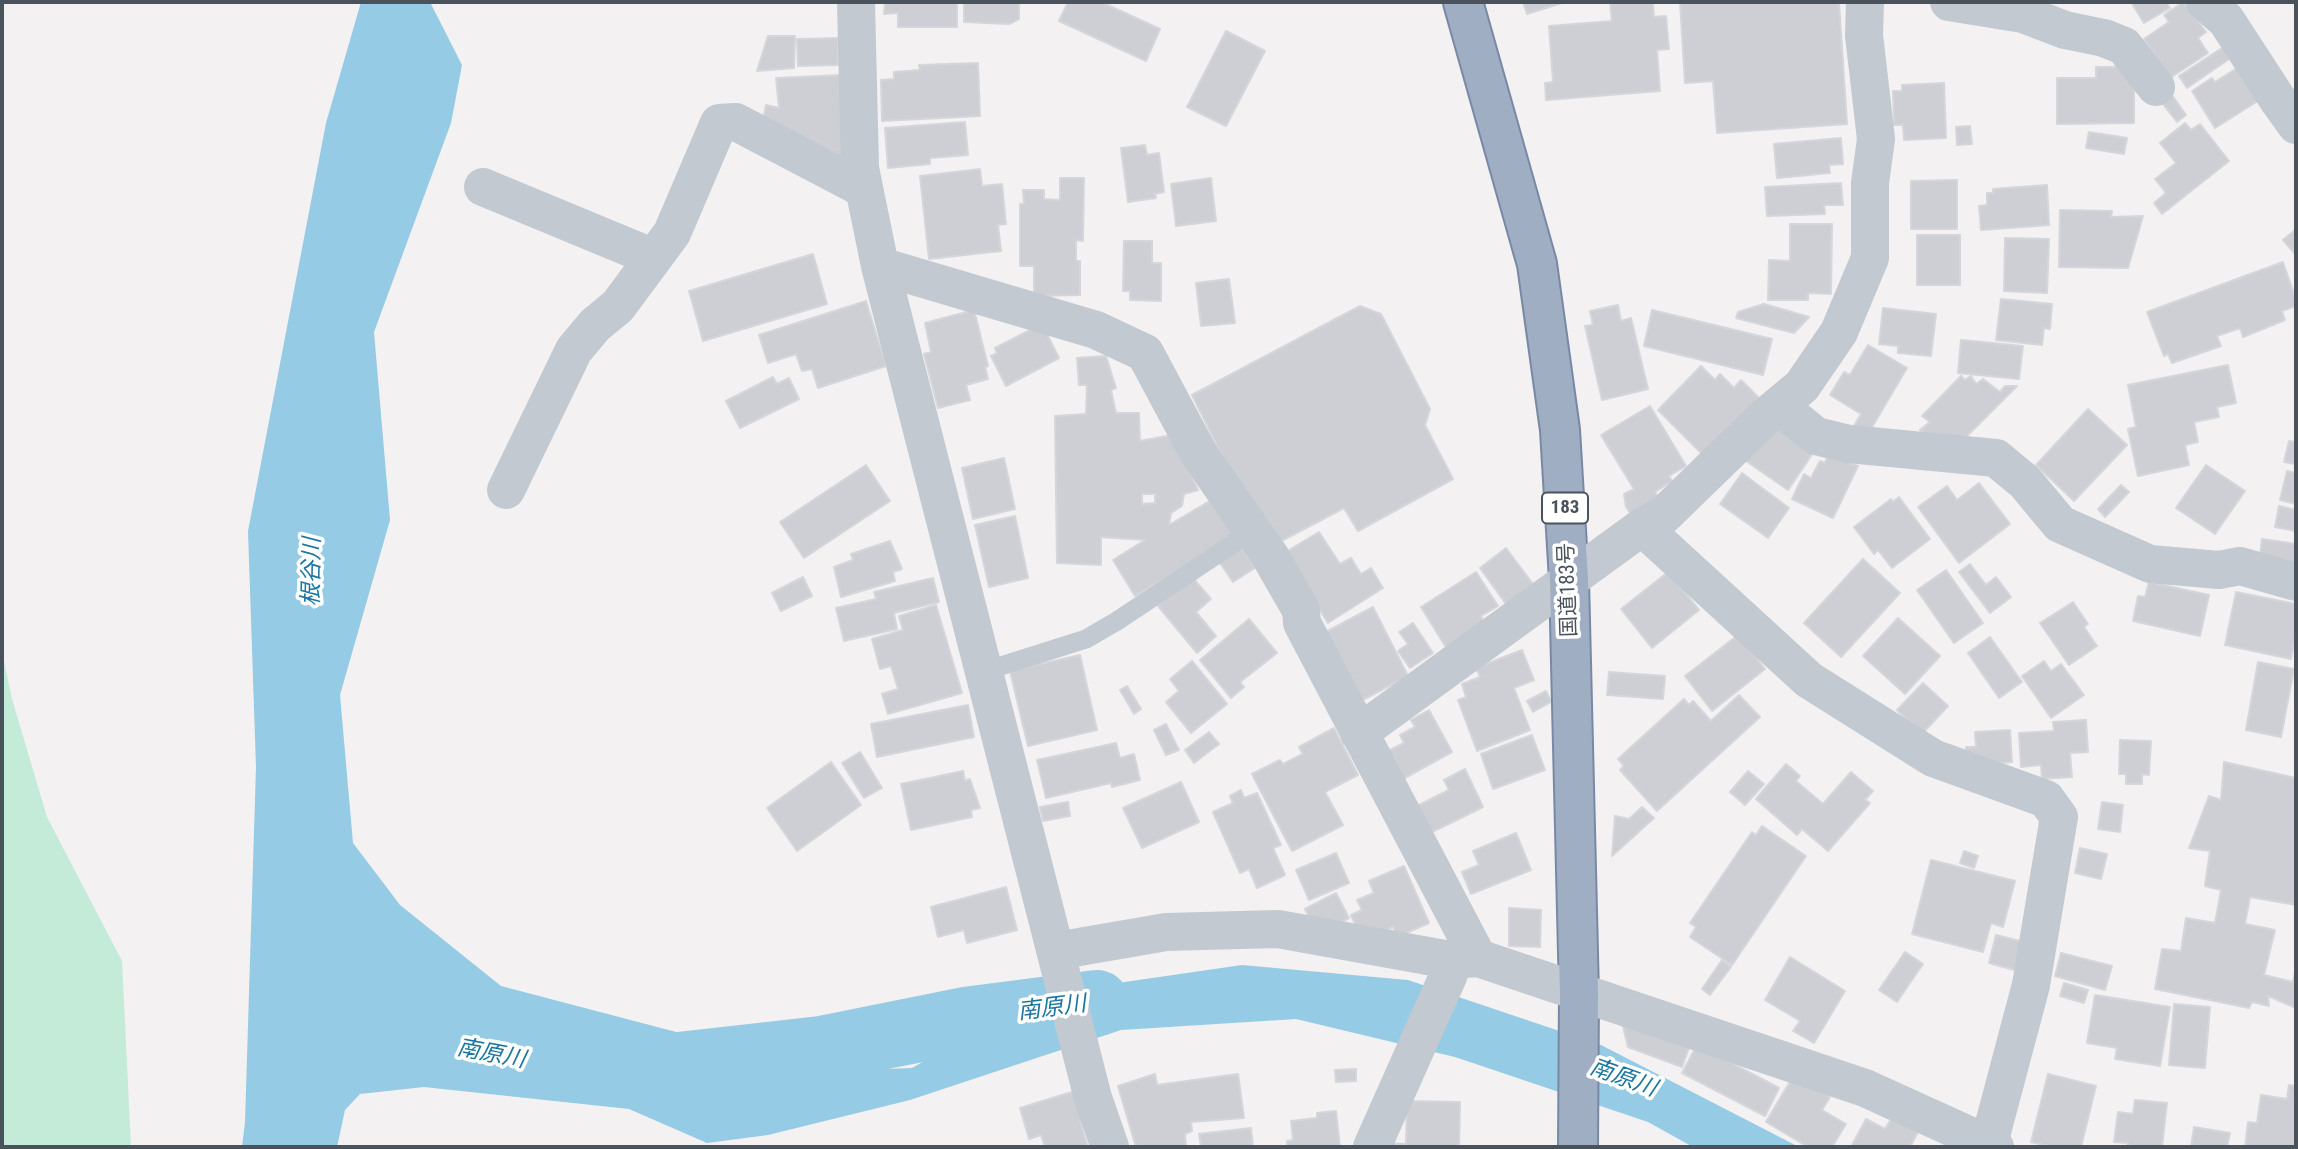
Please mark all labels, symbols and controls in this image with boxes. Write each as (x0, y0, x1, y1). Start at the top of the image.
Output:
road number: 183 (1542, 492, 1588, 524)
water label: 根谷川 (299, 537, 327, 607)
street label: 国道183号 (1555, 543, 1583, 637)
water label: 南原川 (1016, 991, 1088, 1027)
water label: 南原川 (455, 1035, 527, 1075)
water label: 南原川 (1586, 1054, 1660, 1104)

